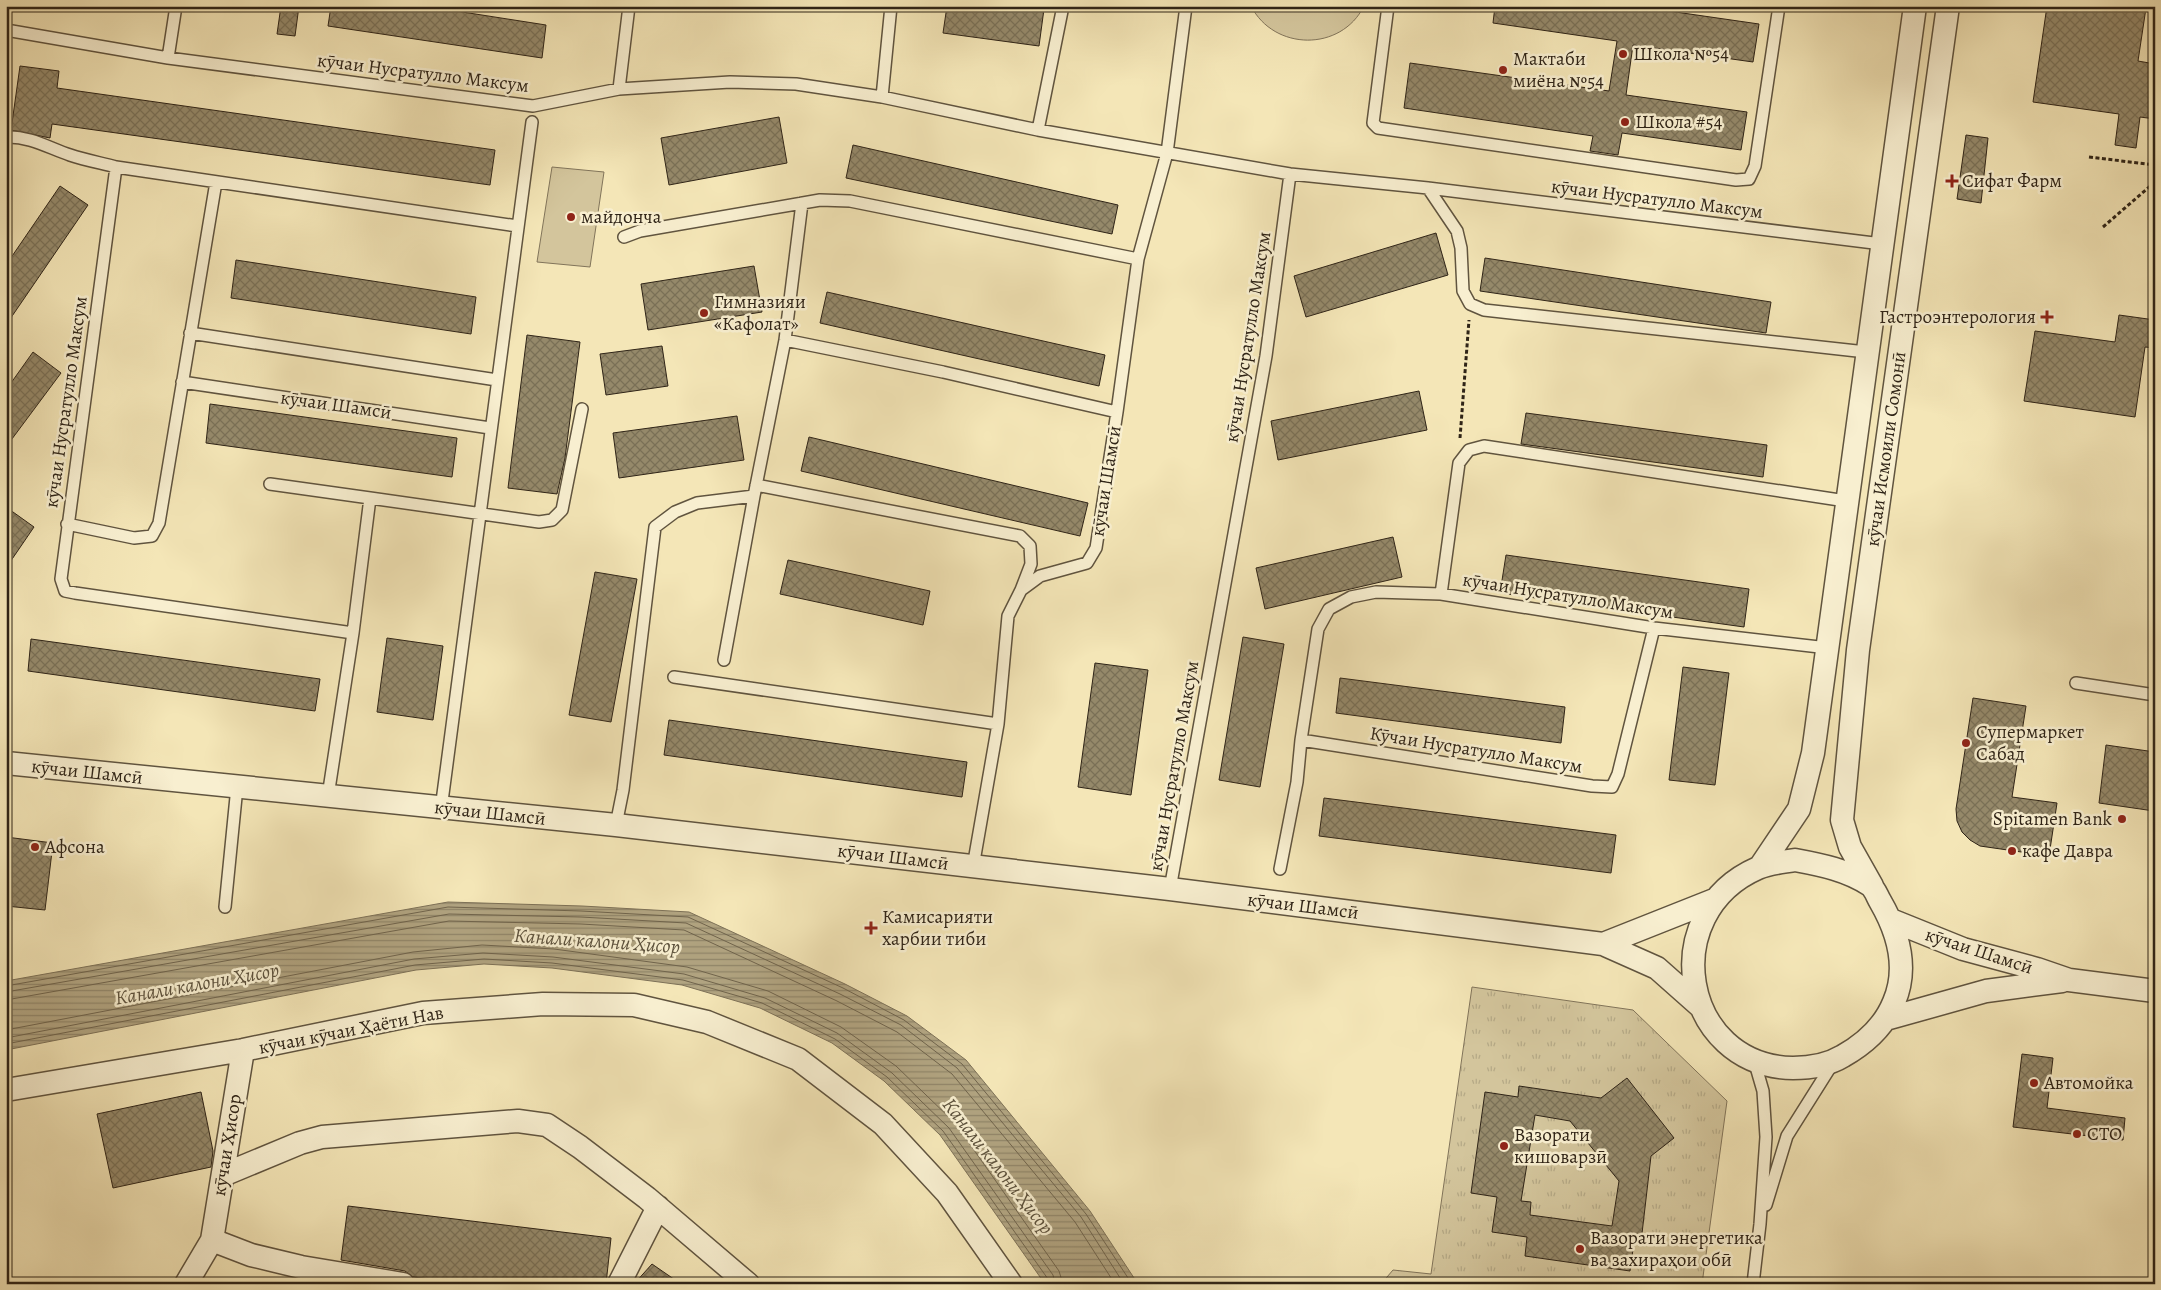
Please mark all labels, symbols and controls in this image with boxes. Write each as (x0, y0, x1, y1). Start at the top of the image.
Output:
place label: Школа №54 (1633, 41, 1729, 67)
place label: Мактаби миёна №54 (1513, 46, 1604, 94)
street label: кӯчаи Нусратулло Максум (316, 47, 530, 99)
marker: Школа №54 (1617, 48, 1629, 60)
marker: Мактаби миёна №54 (1497, 64, 1509, 76)
place label: Школа #54 (1635, 109, 1723, 135)
marker: Школа #54 (1619, 116, 1631, 128)
place label: Сифат Фарм (1962, 168, 2062, 194)
street label: кӯчаи Нусратулло Максум (1550, 173, 1764, 225)
marker: Сифат Фарм (1946, 175, 1958, 187)
place label: майдонча (581, 204, 662, 230)
marker: майдонча (565, 211, 577, 223)
street label: кӯчаи Нусратулло Максум (1218, 230, 1278, 444)
place label: Гимназияи «Кафолат» (714, 289, 806, 337)
street label: кӯчаи Нусратулло Максум (38, 295, 94, 509)
place label: Гастроэнтерология (1879, 304, 2036, 330)
marker: Гимназияи «Кафолат» (698, 307, 710, 319)
marker: Гастроэнтерология (2040, 310, 2054, 324)
street label: кӯчаи Исмоили Сомонӣ (1859, 350, 1913, 548)
street label: кӯчаи Шамсӣ (279, 384, 393, 426)
street label: кӯчаи Шамсӣ (1084, 424, 1128, 538)
street label: кӯчаи Нусратулло Максум (1461, 566, 1675, 626)
street label: кӯчаи Нусратулло Максум (1143, 659, 1205, 873)
place label: Супермаркет Сабад (1976, 719, 2084, 767)
street label: Кӯчаи Нусратулло Максум (1368, 720, 1584, 780)
marker: Супермаркет Сабад (1960, 737, 1972, 749)
street label: кӯчаи Шамсӣ (30, 753, 144, 791)
street label: кӯчаи Шамсӣ (433, 794, 547, 832)
place label: Spitamen Bank (1993, 806, 2113, 832)
marker: Spitamen Bank (2116, 813, 2128, 825)
place label: Афсона (44, 834, 105, 860)
street label: кӯчаи Шамсӣ (836, 837, 950, 877)
place label: кафе Давра (2022, 838, 2113, 864)
marker: Афсона (29, 841, 41, 853)
marker: кафе Давра (2006, 845, 2018, 857)
street label: кӯчаи Шамсӣ (1246, 886, 1360, 926)
place label: Камисарияти харбии тиби (882, 904, 993, 952)
marker: Камисарияти харбии тиби (864, 921, 878, 935)
street label: кӯчаи Шамсӣ (1922, 921, 2036, 981)
water label: Канали калони Ҳисор (513, 922, 681, 960)
water label: Канали калони Ҳисор (113, 956, 281, 1012)
street label: кӯчаи кӯчаи Ҳаёти Нав (256, 999, 446, 1061)
place label: Автомойка (2043, 1070, 2134, 1096)
marker: Автомойка (2028, 1077, 2040, 1089)
street label: кӯчаи Ҳисор (206, 1092, 248, 1198)
water label: Канали калони Ҳисор (936, 1092, 1060, 1240)
place label: СТО (2087, 1121, 2122, 1147)
place label: Вазорати кишоварзӣ (1514, 1122, 1607, 1170)
marker: СТО (2071, 1128, 2083, 1140)
marker: Вазорати кишоварзӣ (1498, 1140, 1510, 1152)
place label: Вазорати энергетика ва захираҳои обӣ (1590, 1225, 1763, 1273)
marker: Вазорати энергетика ва захираҳои обӣ (1574, 1243, 1586, 1255)

